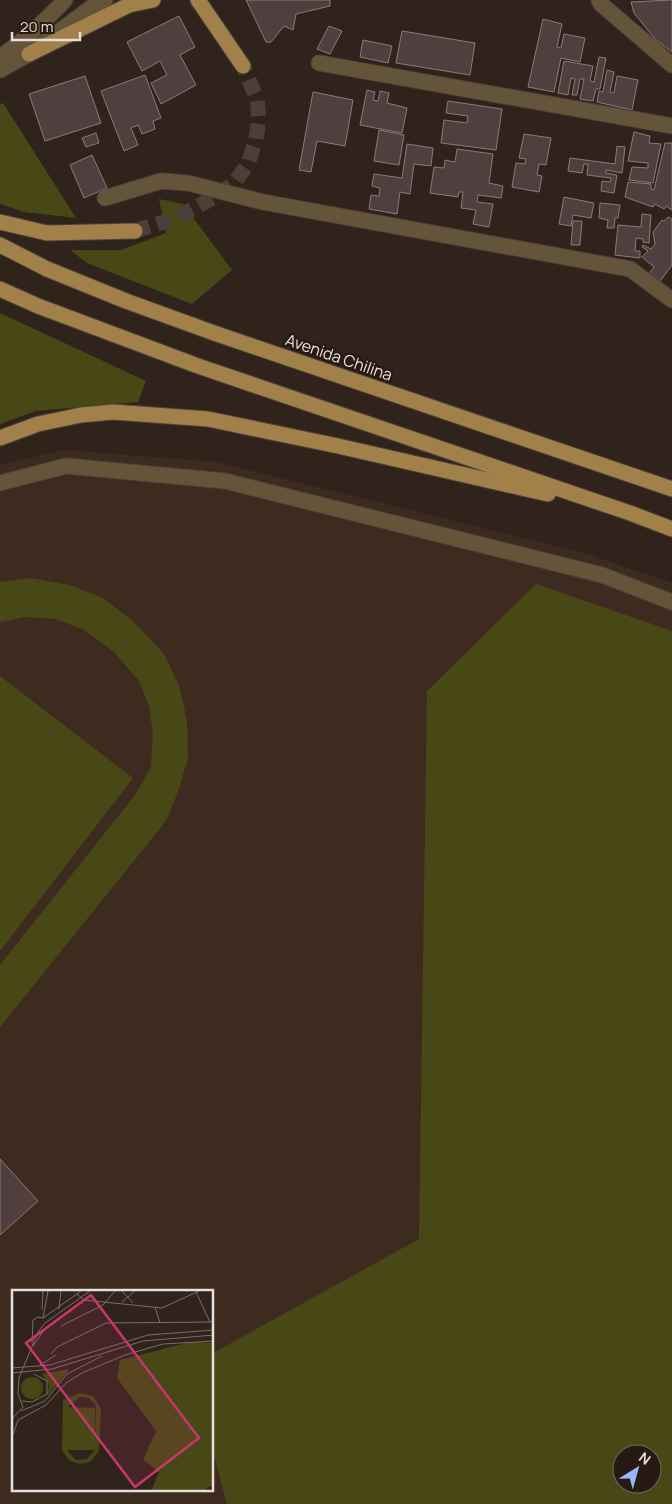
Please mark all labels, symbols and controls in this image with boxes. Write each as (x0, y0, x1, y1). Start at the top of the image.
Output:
scale bar (12, 10, 80, 42)
text: 20 m (20, 16, 53, 37)
street label: Avenida Chilina (283, 328, 395, 386)
inset map (12, 1290, 214, 1492)
north arrow (612, 1444, 662, 1494)
text: N (635, 1448, 655, 1469)

